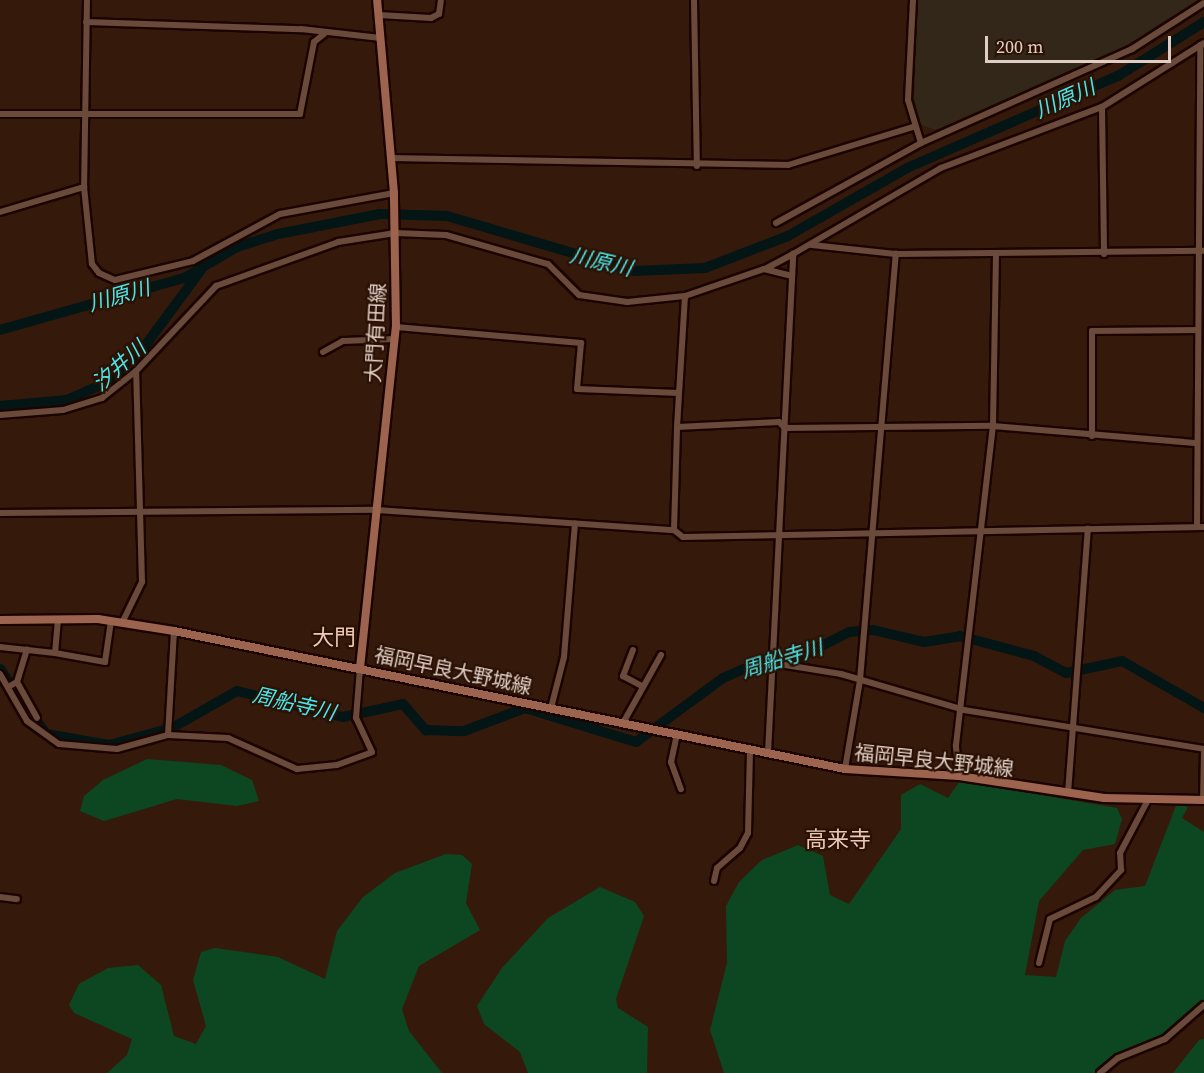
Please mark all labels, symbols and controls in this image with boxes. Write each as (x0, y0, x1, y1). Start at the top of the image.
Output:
scale bar (988, 24, 1174, 62)
text: 200 m (996, 34, 1043, 59)
water label: 川原川 (1031, 75, 1099, 123)
water label: 川原川 (567, 243, 635, 281)
water label: 川原川 (85, 275, 153, 317)
street label: 大門有田線 (361, 282, 391, 384)
water label: 汐井川 (87, 336, 151, 396)
district label: 大門 (312, 625, 356, 651)
water label: 周船寺川 (738, 635, 826, 683)
street label: 福岡早良大野城線 (372, 643, 534, 699)
water label: 周船寺川 (250, 682, 338, 726)
street label: 福岡早良大野城線 (853, 741, 1015, 781)
district label: 高来寺 (805, 827, 871, 853)

